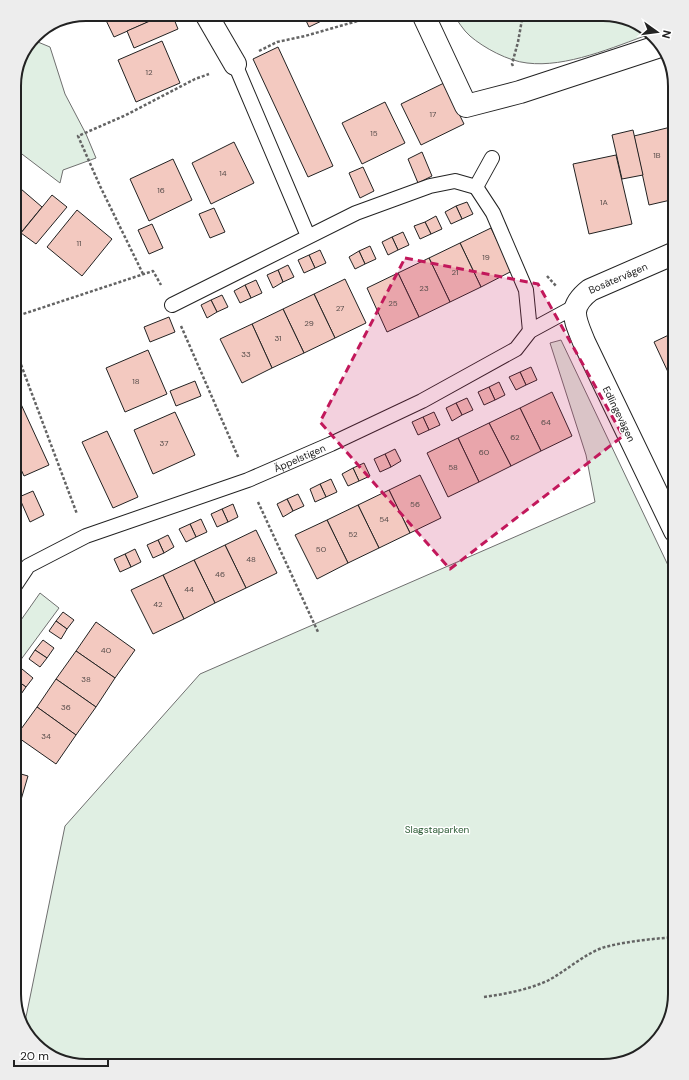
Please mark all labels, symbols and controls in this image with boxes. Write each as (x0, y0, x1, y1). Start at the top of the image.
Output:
north arrow (637, 12, 677, 52)
text: N (659, 29, 674, 40)
house number: 12 (145, 67, 153, 77)
house number: 17 (430, 109, 436, 119)
house number: 15 (370, 128, 378, 138)
house number: 1B (653, 150, 661, 160)
house number: 14 (219, 168, 227, 178)
house number: 16 (157, 185, 165, 195)
house number: 1A (600, 197, 609, 207)
house number: 11 (77, 238, 82, 248)
house number: 19 (482, 252, 490, 262)
street label: Bosätervägen (586, 259, 649, 296)
house number: 21 (451, 267, 459, 277)
house number: 23 (419, 283, 429, 293)
house number: 25 (388, 298, 398, 308)
house number: 27 (336, 303, 344, 313)
house number: 29 (304, 318, 314, 328)
house number: 31 (274, 333, 282, 343)
house number: 33 (241, 349, 251, 359)
house number: 18 (132, 376, 140, 386)
street label: Edlingevägen (600, 384, 638, 444)
house number: 64 (541, 417, 551, 427)
house number: 62 (510, 432, 520, 442)
house number: 37 (160, 438, 168, 448)
street label: Äppelstigen (272, 441, 328, 475)
house number: 60 (479, 447, 490, 457)
house number: 58 (448, 462, 458, 472)
house number: 56 (410, 499, 420, 509)
house number: 54 (379, 514, 389, 524)
house number: 52 (348, 529, 358, 539)
house number: 50 (316, 544, 327, 554)
house number: 48 (246, 554, 256, 564)
house number: 46 (215, 569, 225, 579)
house number: 44 (184, 584, 194, 594)
house number: 42 (153, 599, 163, 609)
house number: 40 (101, 645, 112, 655)
house number: 38 (81, 674, 91, 684)
house number: 36 (61, 702, 71, 712)
house number: 34 (41, 731, 51, 741)
park label: Slagstaparken (405, 823, 470, 836)
scale bar (14, 1042, 108, 1068)
text: 20 m (20, 1048, 49, 1064)

